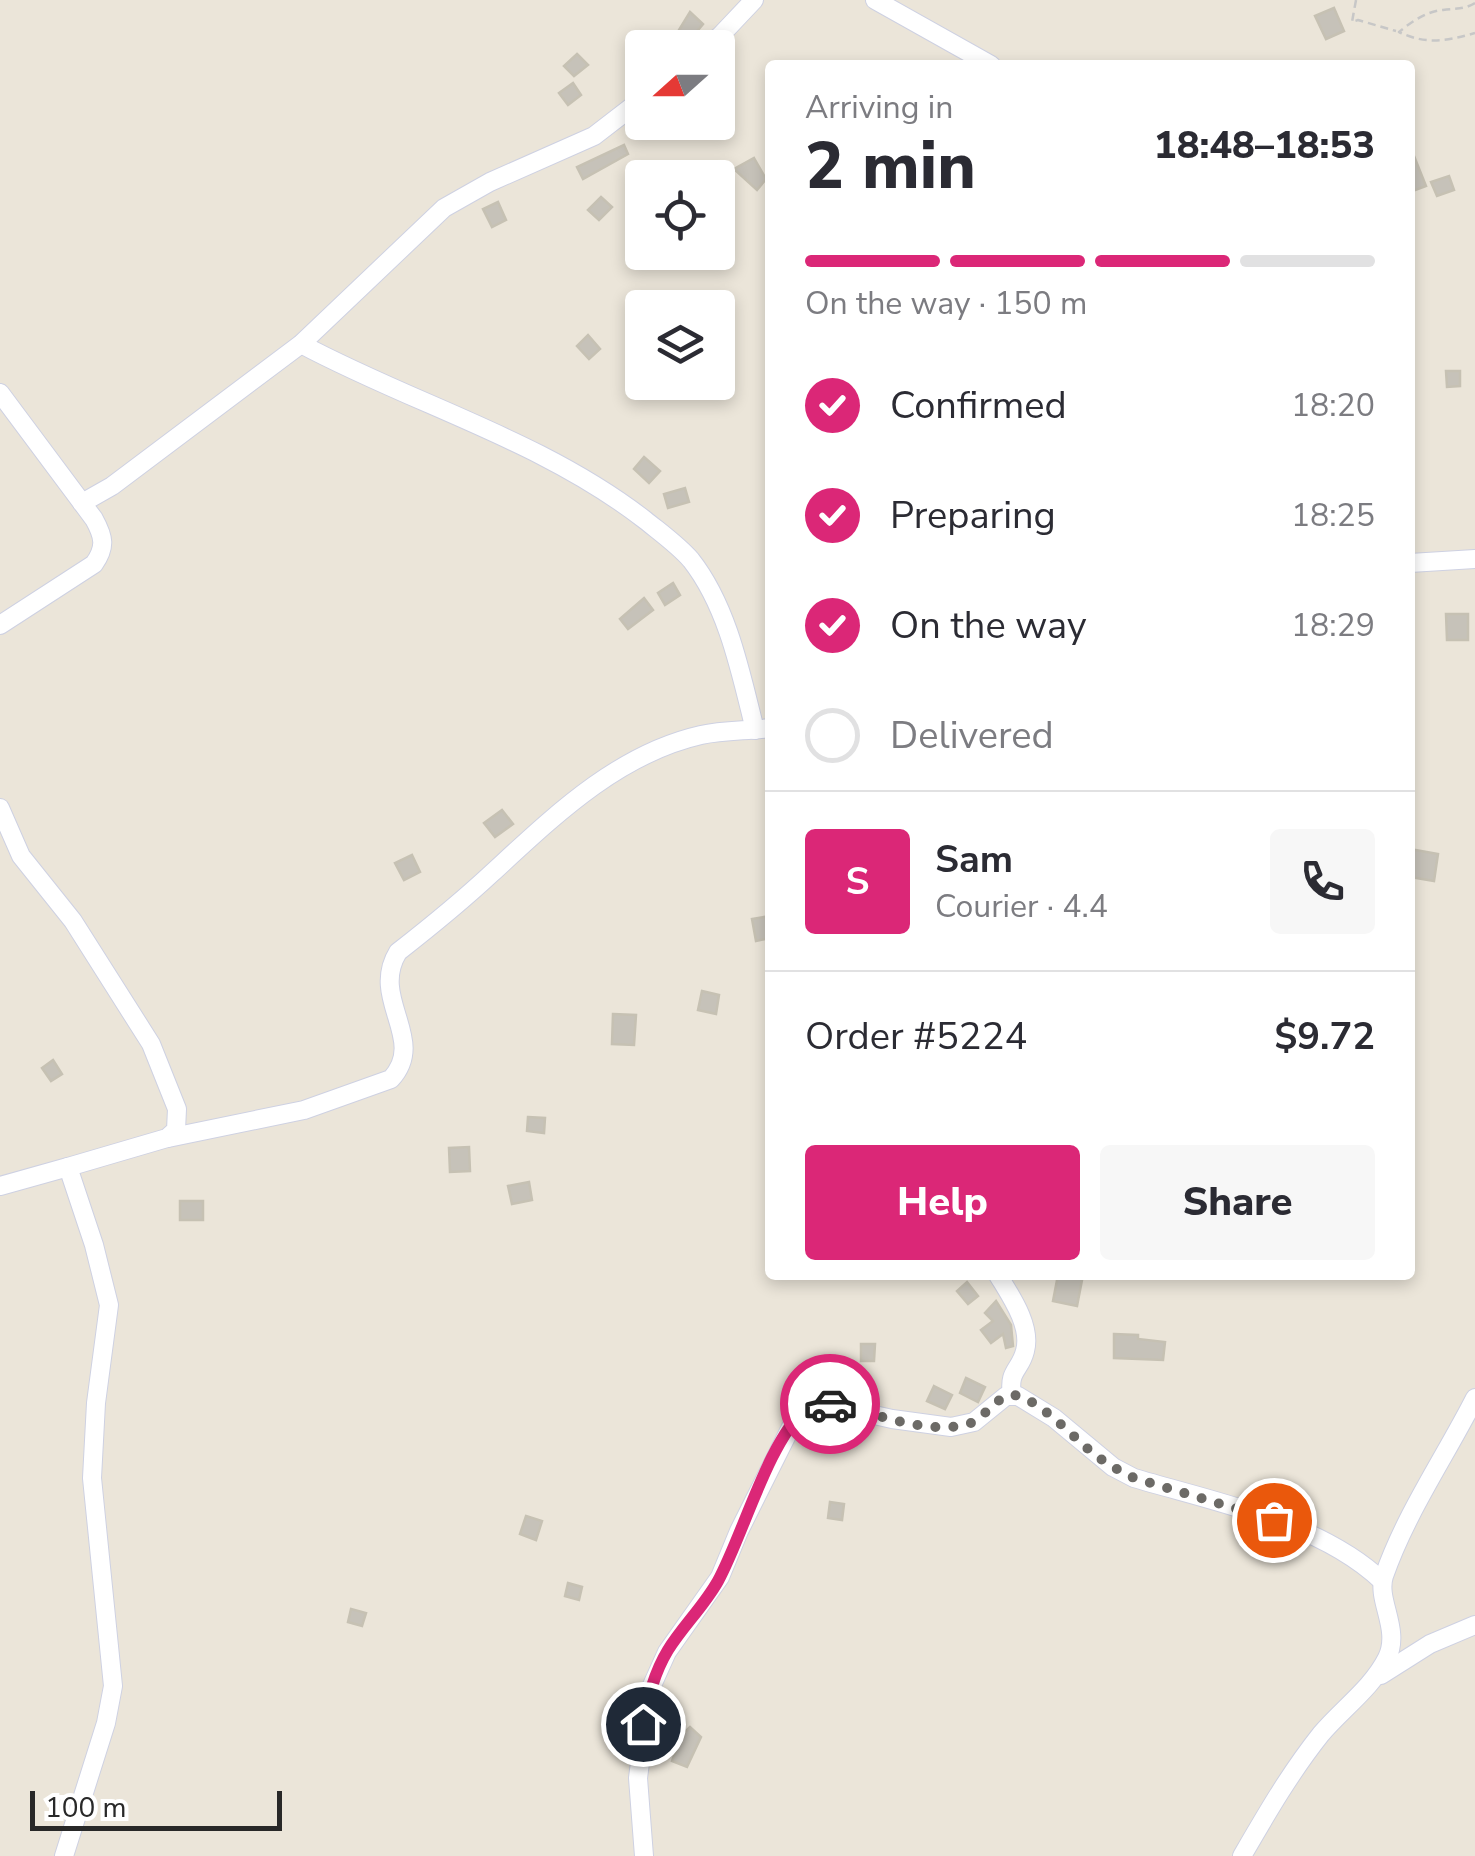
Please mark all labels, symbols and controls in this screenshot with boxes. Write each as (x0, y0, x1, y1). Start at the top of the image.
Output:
north arrow (625, 30, 735, 140)
map controls (625, 30, 735, 400)
text: Arriving in (805, 86, 953, 129)
text: 18:48–18:53 (1154, 120, 1375, 171)
text: 2 min (805, 122, 976, 211)
button: locate (625, 160, 735, 270)
text: On the way · 150 m (805, 282, 1087, 325)
button: layers (625, 290, 735, 400)
icon: check (805, 378, 860, 433)
text: Confirmed (890, 380, 1067, 431)
text: 18:20 (1291, 384, 1375, 427)
icon: check (805, 488, 860, 543)
text: Preparing (890, 490, 1056, 541)
text: 18:25 (1291, 494, 1375, 537)
icon: check (805, 598, 860, 653)
text: On the way (890, 600, 1086, 651)
text: 18:29 (1291, 604, 1375, 647)
text: Delivered (890, 710, 1054, 761)
button: phone (1270, 829, 1375, 934)
text: Sam (935, 834, 1013, 885)
text: S (846, 856, 869, 907)
text: Courier · 4.4 (935, 885, 1108, 928)
text: Order #5224 (805, 1011, 1027, 1062)
text: $9.72 (1274, 1011, 1375, 1062)
button: Help (805, 1145, 1080, 1260)
button: Share (1100, 1145, 1375, 1260)
courier (780, 1354, 880, 1454)
icon: car (803, 1377, 858, 1432)
pin (1232, 1478, 1317, 1563)
icon: bag (1247, 1493, 1302, 1548)
pin (601, 1682, 686, 1767)
icon: home (616, 1697, 671, 1752)
scale bar (30, 1786, 282, 1830)
text: 100 m (45, 1789, 127, 1827)

